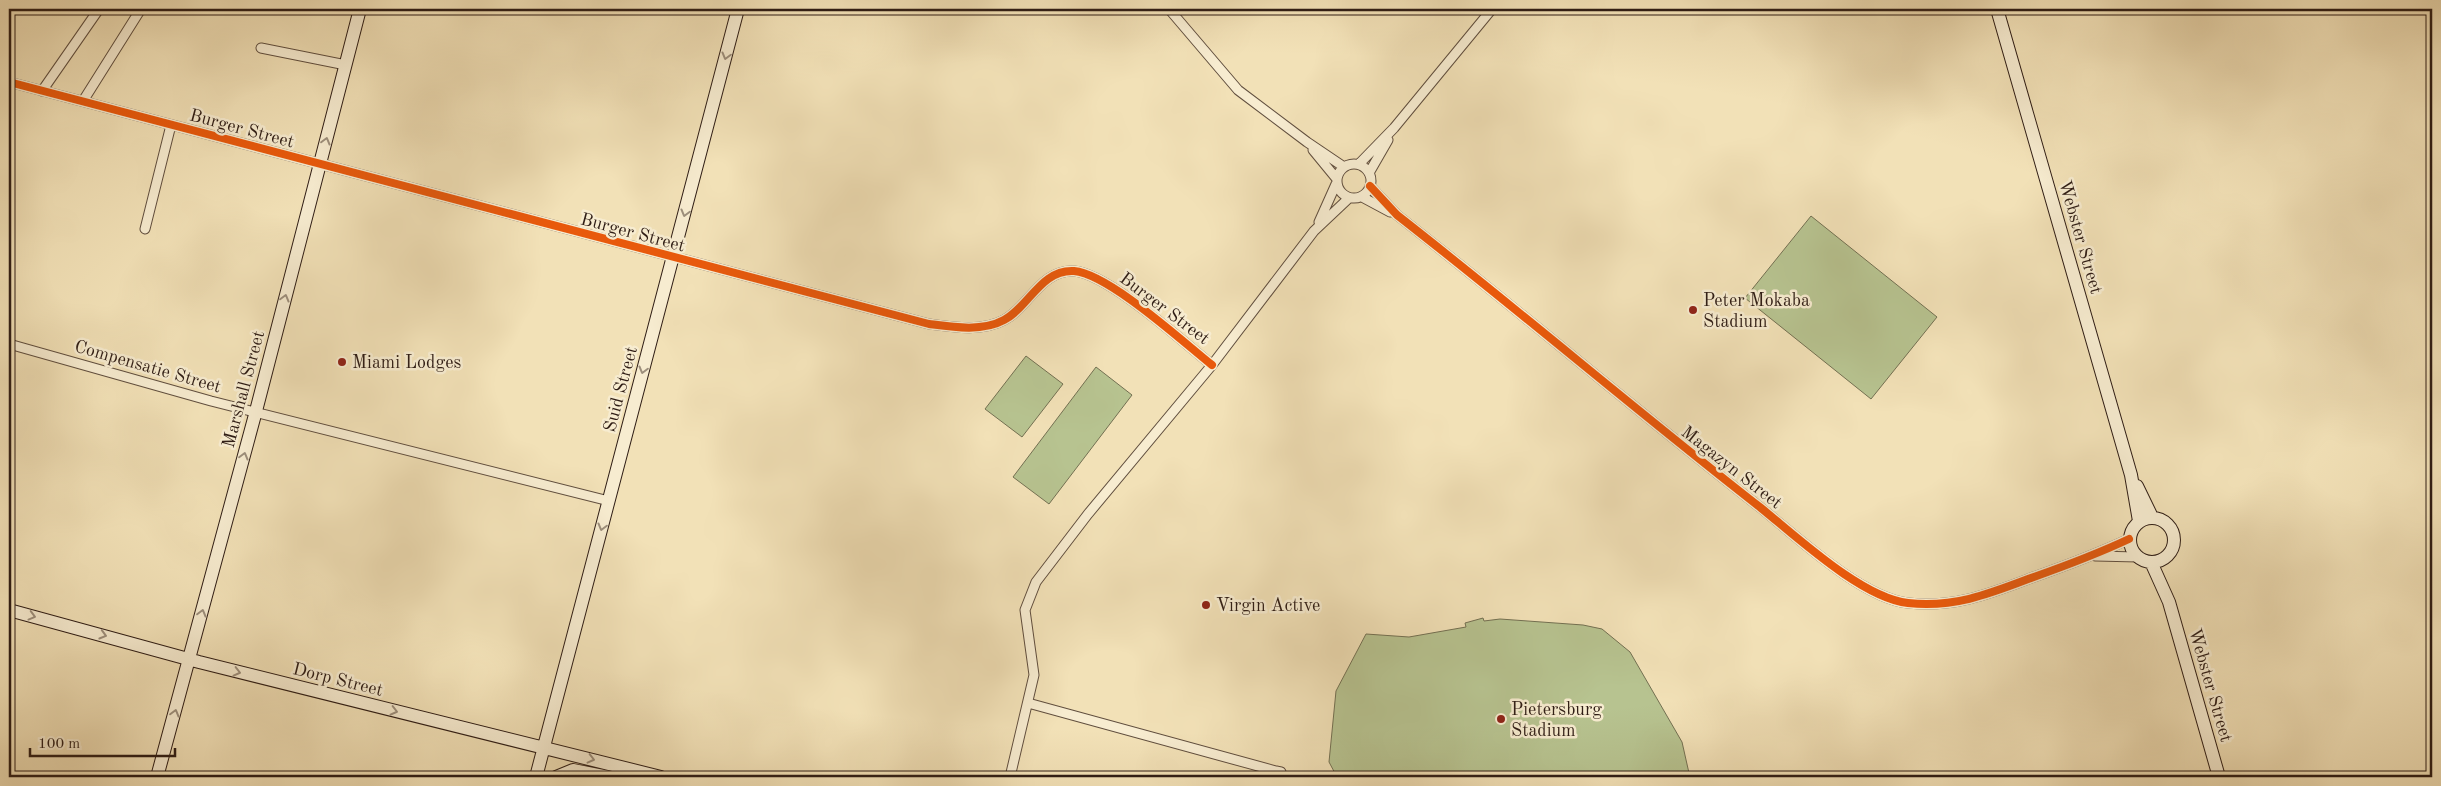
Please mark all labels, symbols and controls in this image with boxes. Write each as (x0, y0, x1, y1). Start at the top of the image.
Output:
one-way arrow (721, 51, 732, 60)
street label: Burger Street (187, 106, 296, 152)
one-way arrow (320, 137, 331, 146)
street label: Webster Street (2055, 178, 2105, 296)
one-way arrow (680, 209, 690, 217)
street label: Burger Street (578, 210, 687, 256)
street label: Burger Street (1116, 269, 1213, 348)
place label: Peter Mokaba Stadium (1703, 292, 1810, 331)
one-way arrow (279, 294, 290, 303)
marker: Peter Mokaba Stadium (1687, 304, 1699, 316)
street label: Marshall Street (220, 329, 268, 450)
street label: Compensatie Street (72, 337, 223, 396)
street label: Suid Street (601, 345, 641, 434)
place label: Miami Lodges (352, 354, 461, 372)
marker: Miami Lodges (336, 356, 348, 368)
one-way arrow (638, 366, 649, 375)
street label: Magazyn Street (1678, 423, 1785, 513)
one-way arrow (238, 451, 249, 460)
one-way arrow (597, 523, 608, 532)
place label: Virgin Active (1216, 597, 1320, 615)
marker: Virgin Active (1200, 599, 1212, 611)
one-way arrow (196, 608, 207, 617)
one-way arrow (28, 610, 36, 620)
street label: Webster Street (2185, 626, 2235, 744)
one-way arrow (98, 630, 107, 640)
street label: Dorp Street (291, 660, 385, 700)
one-way arrow (232, 666, 240, 676)
place label: Pietersburg Stadium (1511, 701, 1602, 740)
one-way arrow (390, 705, 398, 715)
one-way arrow (169, 710, 179, 718)
marker: Pietersburg Stadium (1495, 713, 1507, 725)
scale bar (30, 726, 175, 758)
text: 100 m (38, 737, 80, 752)
one-way arrow (586, 753, 595, 764)

